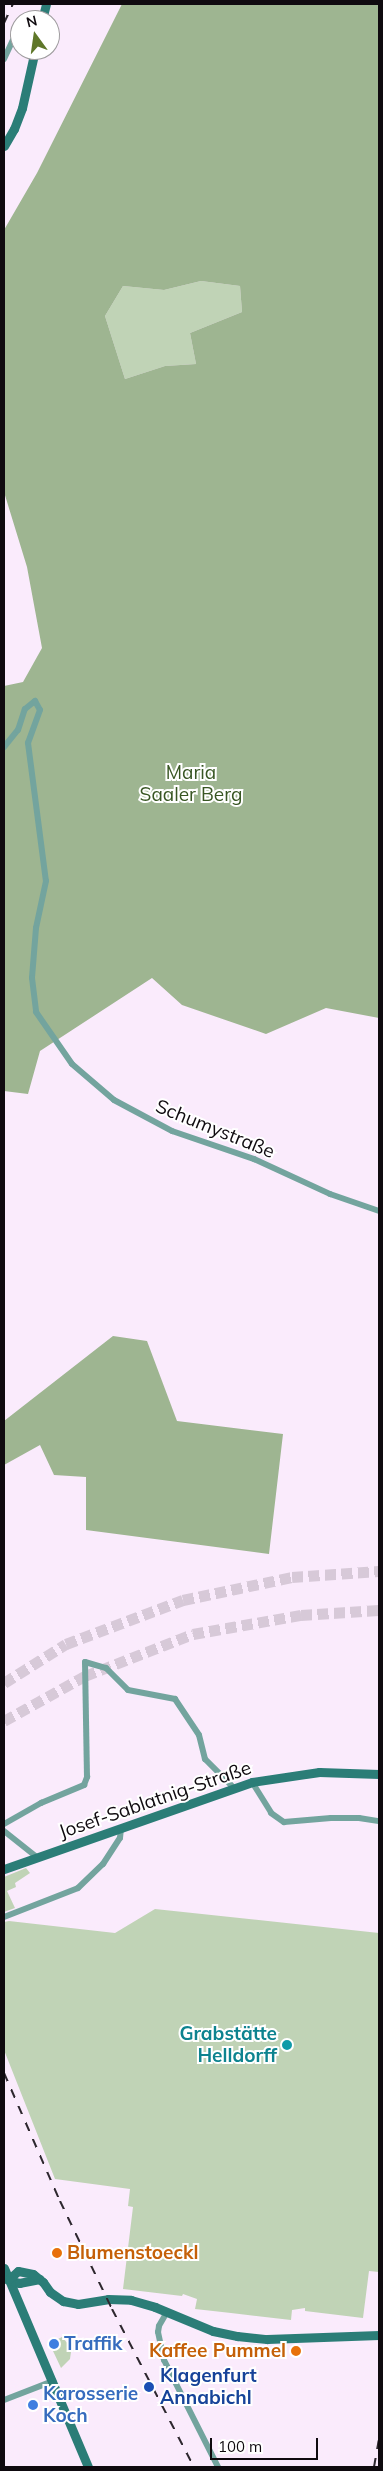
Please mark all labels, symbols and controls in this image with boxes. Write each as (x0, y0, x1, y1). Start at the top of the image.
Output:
north arrow (10, 10, 60, 60)
text: N (24, 11, 39, 31)
park label: Maria Saaler Berg (140, 762, 242, 806)
street label: Schumystraße (152, 1095, 278, 1163)
street label: Josef-Sablatnig-Straße (56, 1756, 254, 1844)
place label: Grabstätte Helldorff (179, 2023, 277, 2067)
marker: Grabstätte Helldorff (281, 2039, 293, 2051)
place label: Blumenstoeckl (67, 2242, 199, 2264)
marker: Blumenstoeckl (51, 2247, 63, 2259)
place label: Traffik (64, 2333, 122, 2355)
marker: Traffik (48, 2338, 60, 2350)
place label: Kaffee Pummel (149, 2340, 286, 2362)
marker: Kaffee Pummel (290, 2345, 302, 2357)
place label: Klagenfurt Annabichl (160, 2365, 257, 2409)
marker: Klagenfurt Annabichl (142, 2380, 156, 2394)
place label: Karosserie Koch (43, 2383, 138, 2427)
marker: Karosserie Koch (27, 2399, 39, 2411)
scale bar (213, 2428, 320, 2460)
text: 100 m (218, 2437, 262, 2456)

